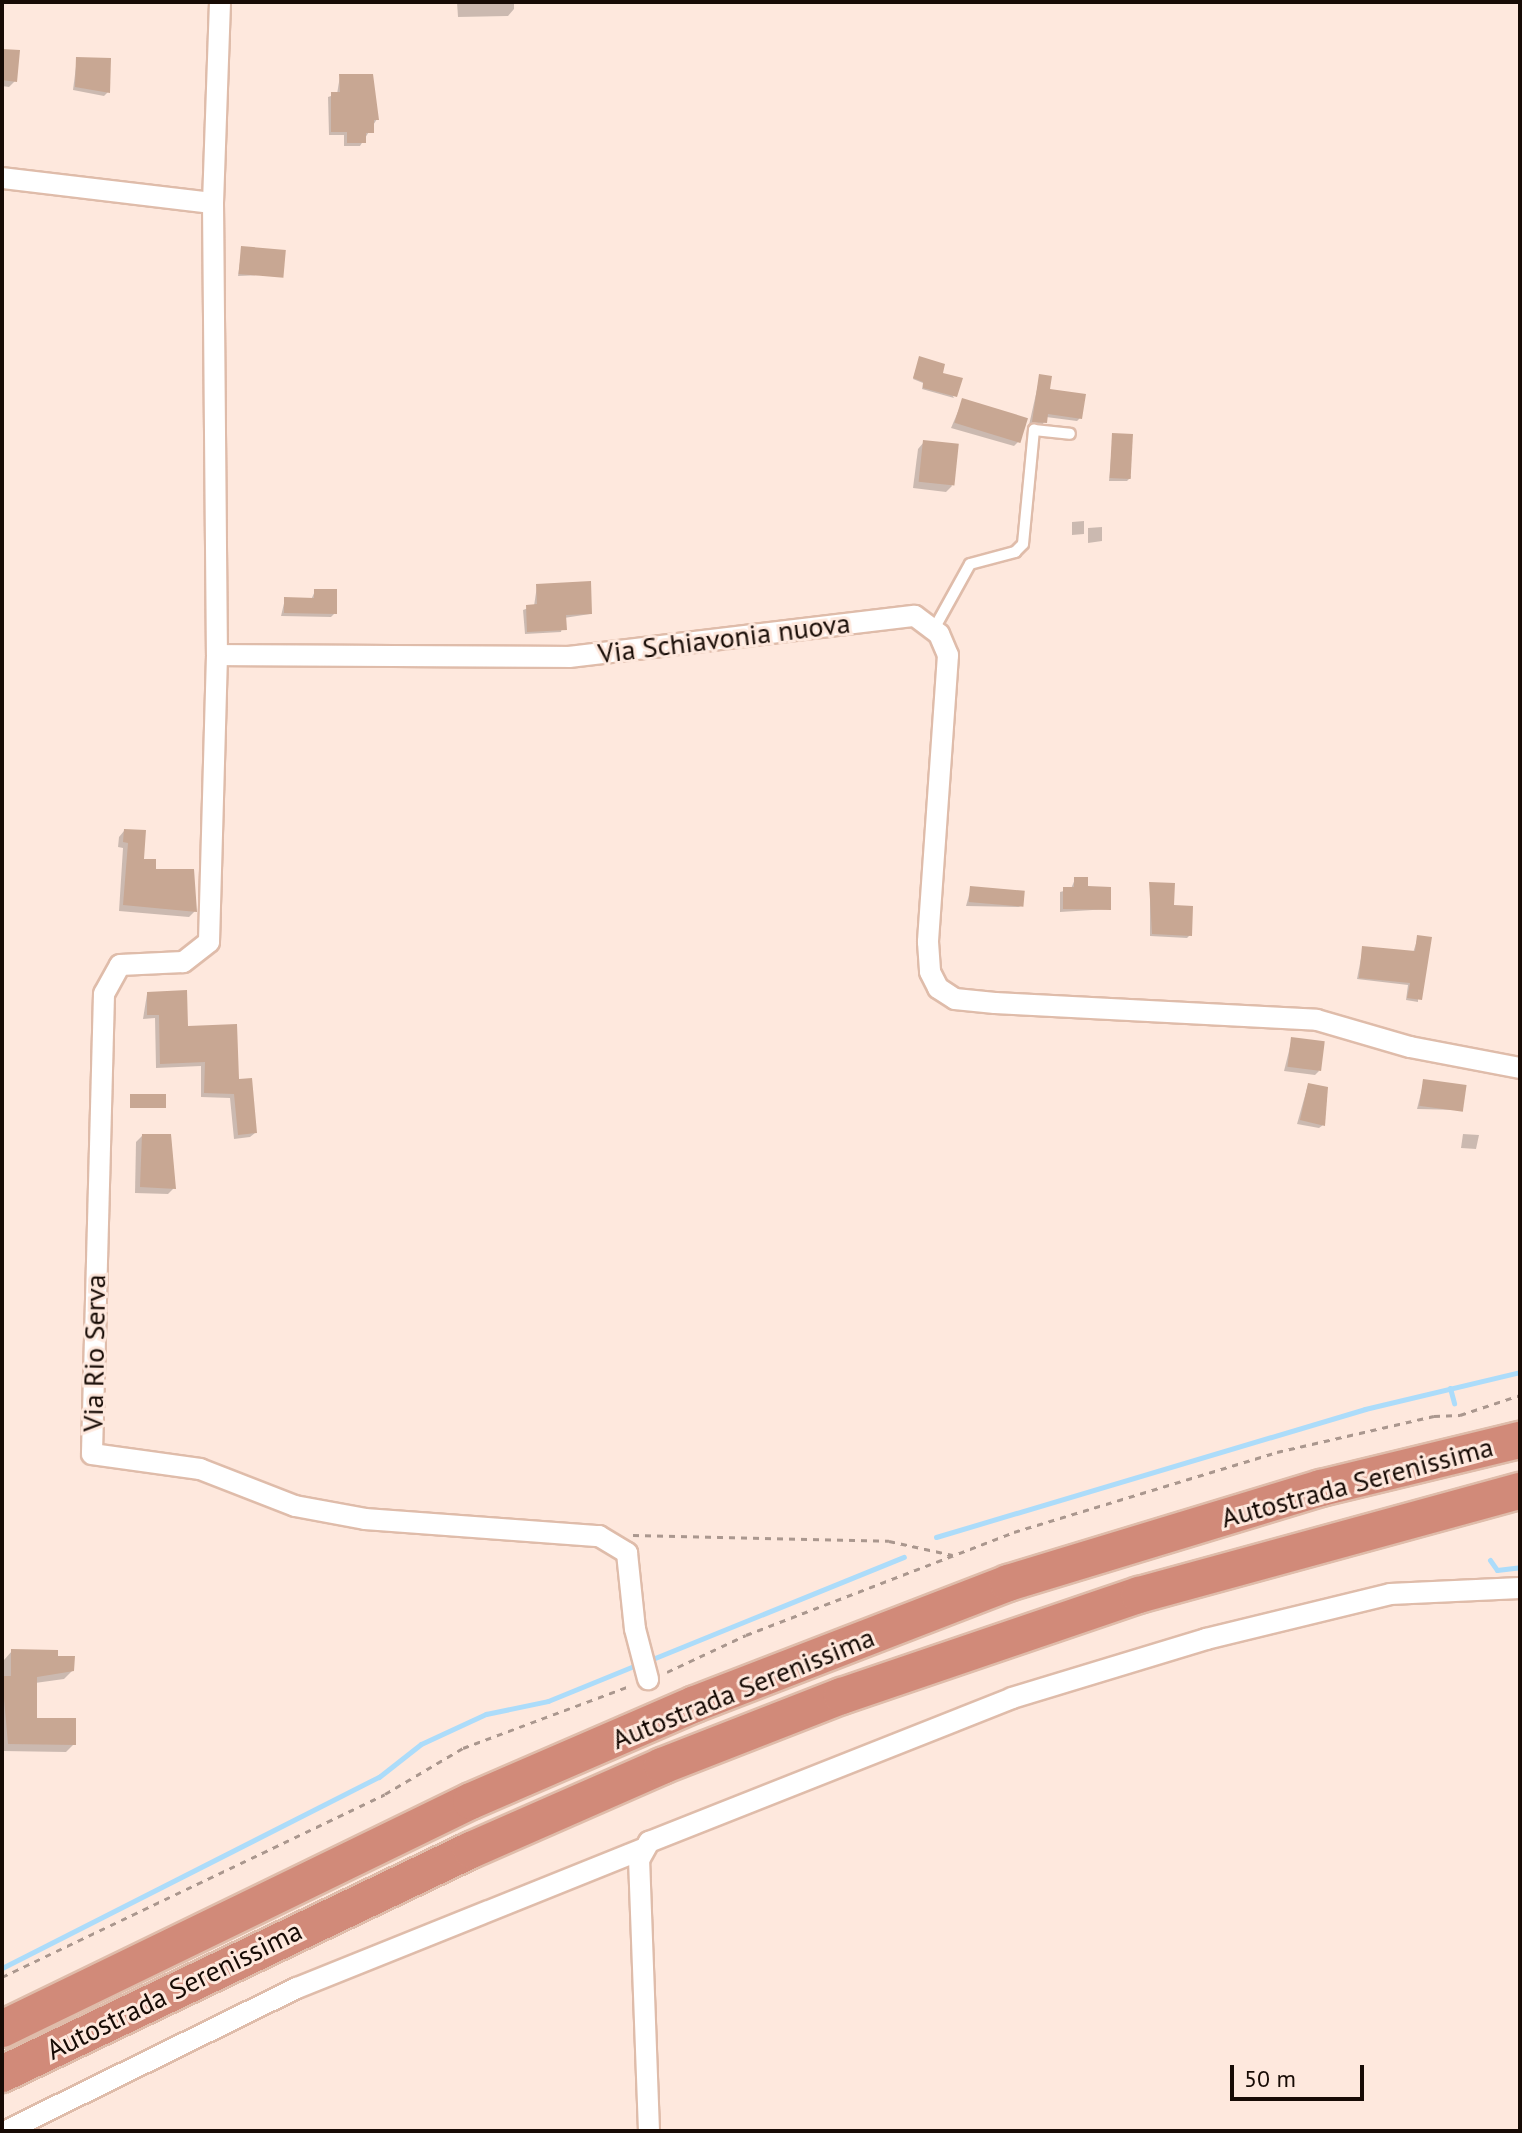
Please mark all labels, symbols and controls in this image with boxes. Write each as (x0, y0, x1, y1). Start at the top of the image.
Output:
street label: Via Schiavonia nuova (596, 606, 852, 670)
street label: Via Rio Serva (76, 1274, 112, 1432)
street label: Autostrada Serenissima (1217, 1430, 1497, 1534)
street label: Autostrada Serenissima (607, 1620, 879, 1756)
street label: Autostrada Serenissima (41, 1913, 307, 2067)
scale bar (1234, 2049, 1368, 2099)
text: 50 m (1244, 2063, 1296, 2094)

